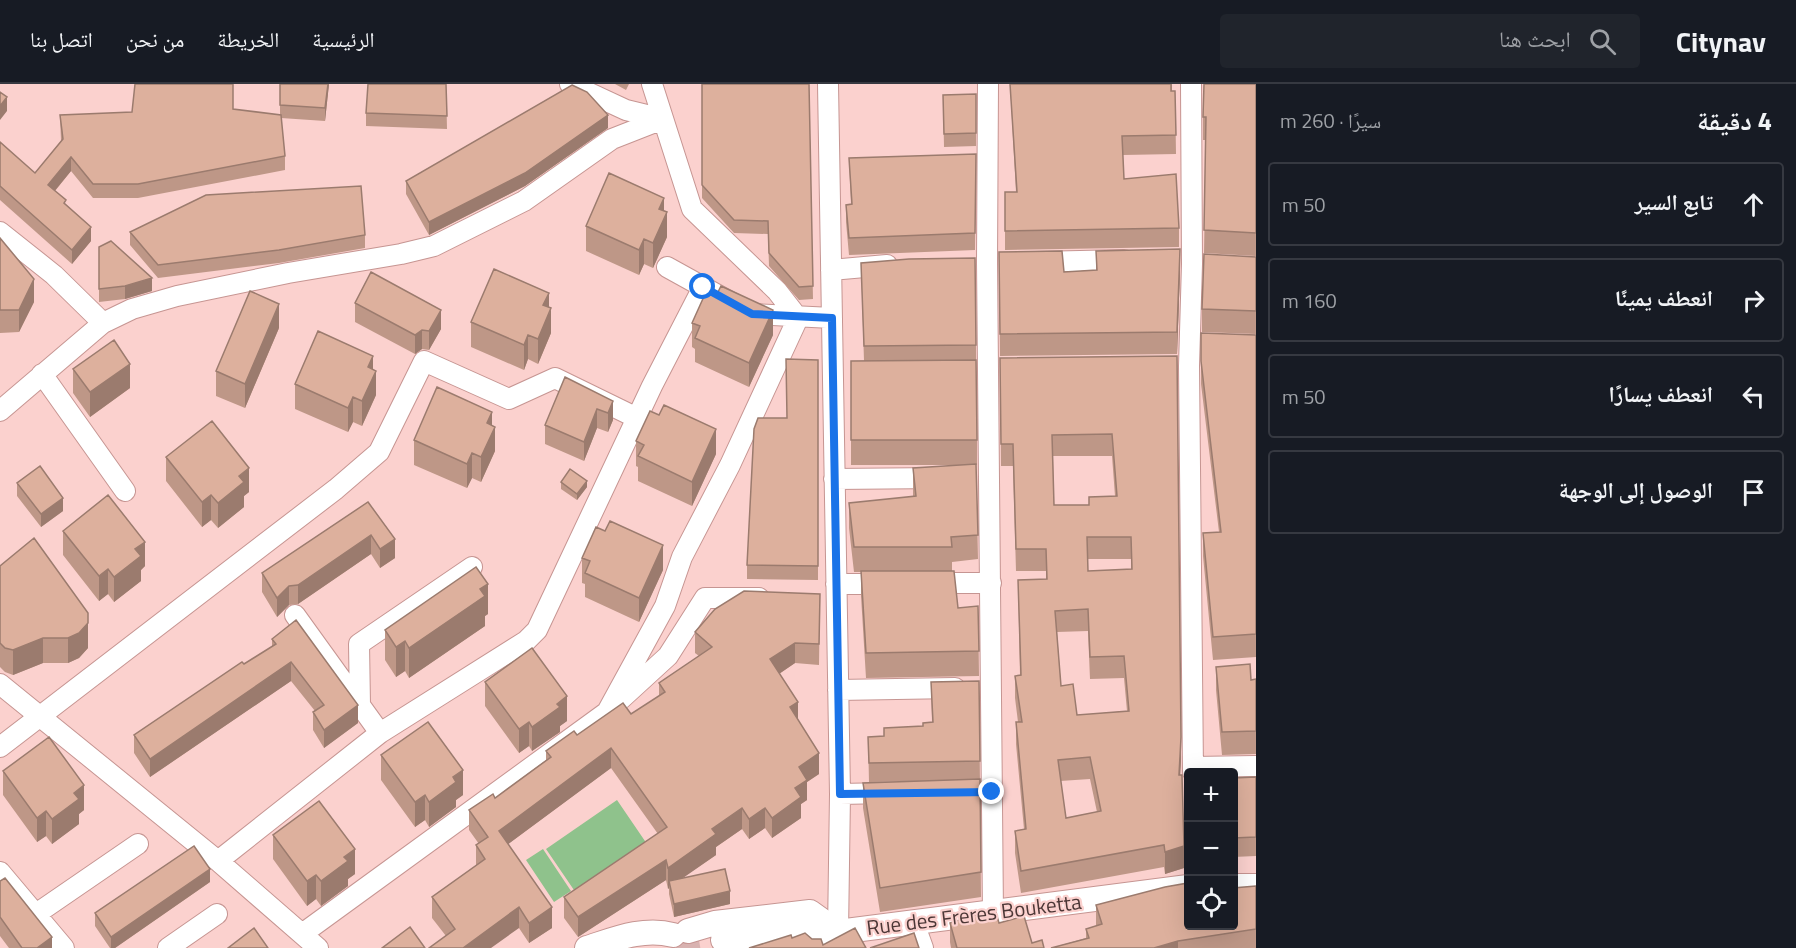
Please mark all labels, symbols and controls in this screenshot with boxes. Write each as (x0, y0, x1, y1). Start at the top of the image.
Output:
search box (1220, 14, 1640, 68)
text: Citynav (1676, 20, 1766, 63)
text: ابحث هنا (1499, 22, 1571, 56)
text: اتصل بنا (30, 23, 93, 55)
text: من نحن (126, 23, 184, 55)
text: الخريطة (217, 23, 279, 55)
text: الرئيسية (312, 23, 374, 55)
icon: search (1586, 25, 1619, 58)
text: 4 دقيقة (1697, 101, 1772, 140)
text: سيرًا · 260 m (1280, 105, 1381, 136)
text: تابع السير (1635, 185, 1713, 219)
icon: ahead (1737, 188, 1770, 221)
text: 50 m (1282, 189, 1326, 220)
route start (689, 273, 715, 299)
text: انعطف يمينًا (1615, 281, 1713, 315)
icon: right (1737, 284, 1770, 317)
text: 160 m (1282, 285, 1337, 316)
text: انعطف يسارًا (1608, 377, 1713, 411)
icon: left (1737, 380, 1770, 413)
text: 50 m (1282, 381, 1326, 412)
text: الوصول إلى الوجهة (1559, 473, 1713, 507)
icon: arrive (1737, 476, 1770, 509)
map controls (1184, 768, 1238, 930)
button: + (1184, 768, 1238, 822)
route end (978, 778, 1004, 804)
button: − (1184, 822, 1238, 876)
button: locate (1184, 876, 1238, 930)
street label: Rue des Frères Bouketta (865, 885, 1084, 943)

